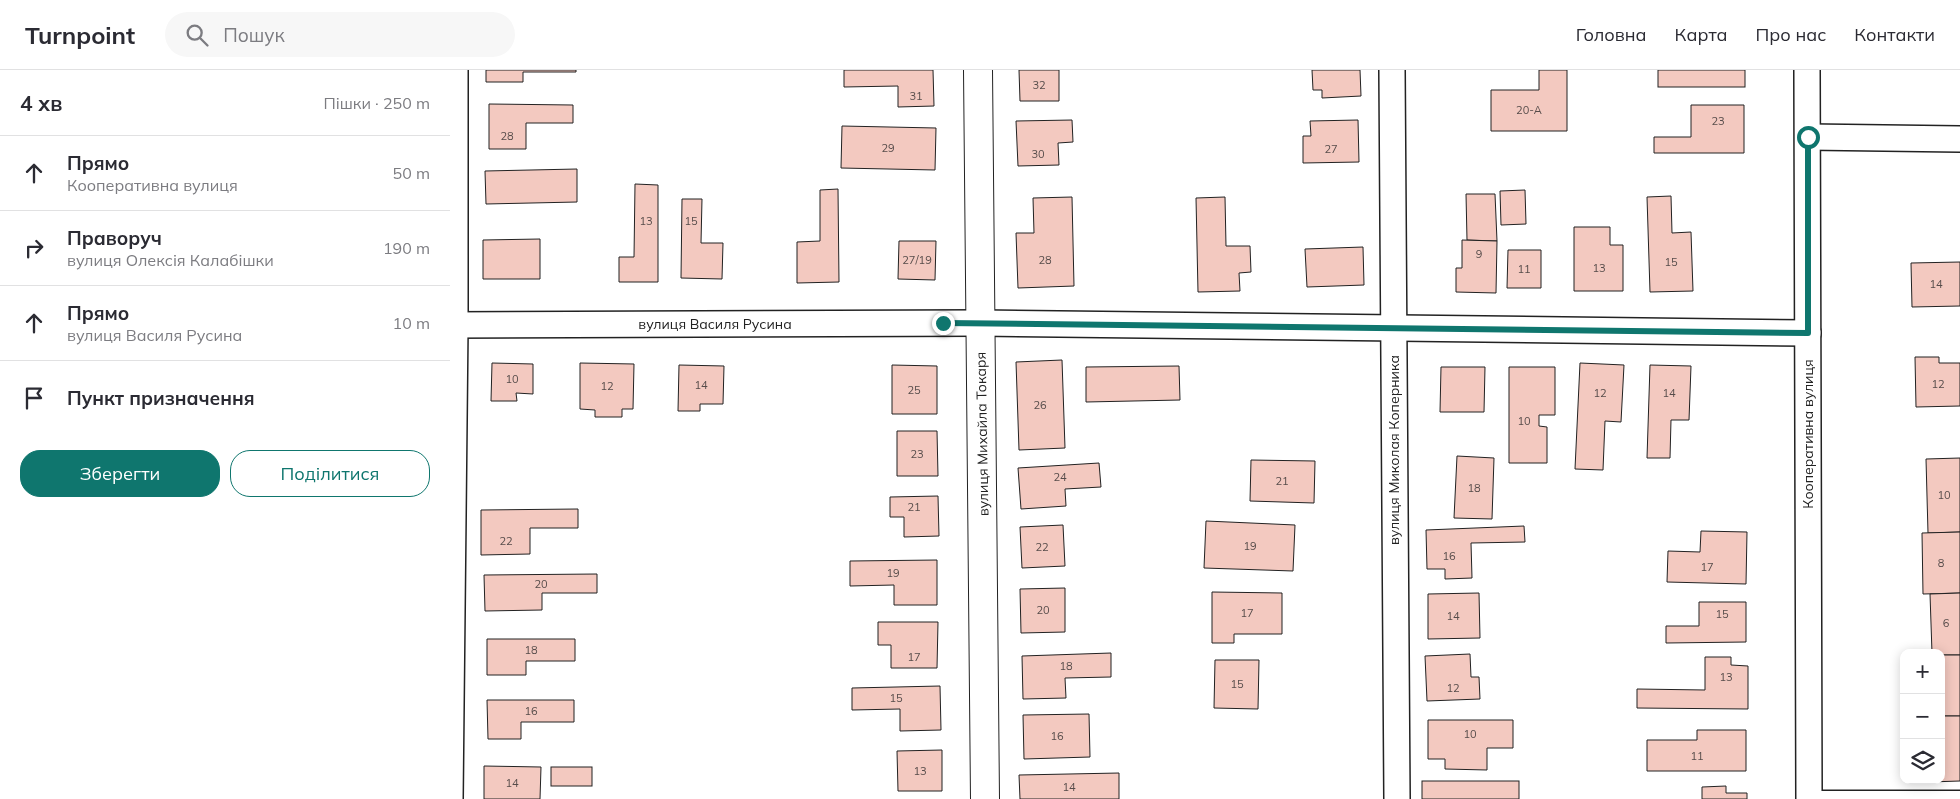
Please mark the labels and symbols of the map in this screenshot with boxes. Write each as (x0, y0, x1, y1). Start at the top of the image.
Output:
house number: 32 (1032, 78, 1046, 92)
house number: 31 (909, 89, 923, 103)
house number: 20-А (1516, 103, 1542, 117)
house number: 23 (1711, 114, 1725, 128)
route start (1797, 126, 1820, 149)
house number: 28 (500, 129, 514, 143)
house number: 29 (881, 141, 895, 155)
house number: 27 (1324, 142, 1338, 156)
house number: 30 (1031, 147, 1045, 161)
house number: 13 (639, 214, 653, 228)
house number: 15 (684, 214, 698, 228)
house number: 9 (1476, 247, 1482, 261)
house number: 27/19 (902, 253, 932, 267)
house number: 28 (1038, 253, 1052, 267)
house number: 15 (1664, 255, 1678, 269)
house number: 13 (1592, 261, 1606, 275)
house number: 11 (1517, 262, 1531, 276)
house number: 14 (1929, 277, 1943, 291)
route end (932, 312, 955, 335)
street label: вулиця Василя Русина (638, 315, 792, 333)
street label: вулиця Михайла Токаря (972, 352, 992, 516)
street label: вулиця Миколая Коперника (1385, 355, 1403, 545)
street label: Кооперативна вулиця (1799, 359, 1817, 509)
house number: 10 (505, 372, 519, 386)
house number: 12 (1931, 377, 1945, 391)
house number: 14 (694, 378, 708, 392)
house number: 12 (600, 379, 614, 393)
house number: 25 (907, 383, 921, 397)
house number: 12 (1593, 386, 1607, 400)
house number: 14 (1662, 386, 1676, 400)
house number: 26 (1033, 398, 1047, 412)
house number: 10 (1517, 414, 1531, 428)
house number: 23 (910, 447, 924, 461)
house number: 24 (1053, 470, 1067, 484)
house number: 21 (1275, 474, 1289, 488)
house number: 18 (1467, 481, 1481, 495)
house number: 10 (1937, 488, 1951, 502)
house number: 21 (907, 500, 921, 514)
house number: 22 (499, 534, 513, 548)
house number: 19 (1243, 539, 1257, 553)
house number: 22 (1035, 540, 1049, 554)
house number: 16 (1442, 549, 1456, 563)
house number: 8 (1938, 556, 1945, 570)
house number: 17 (1700, 560, 1714, 574)
house number: 19 (886, 566, 900, 580)
house number: 20 (534, 577, 548, 591)
house number: 20 (1036, 603, 1050, 617)
house number: 17 (1240, 606, 1254, 620)
house number: 15 (1715, 607, 1729, 621)
house number: 14 (1446, 609, 1460, 623)
house number: 6 (1943, 616, 1950, 630)
house number: 18 (524, 643, 538, 657)
house number: 17 (907, 650, 921, 664)
house number: 18 (1059, 659, 1073, 673)
house number: 13 (1719, 670, 1733, 684)
house number: 15 (1230, 677, 1244, 691)
house number: 12 (1446, 681, 1460, 695)
house number: 15 (889, 691, 903, 705)
house number: 16 (524, 704, 538, 718)
house number: 10 (1463, 727, 1477, 741)
house number: 16 (1050, 729, 1064, 743)
house number: 11 (1690, 749, 1704, 763)
house number: 13 (913, 764, 927, 778)
house number: 14 (505, 776, 519, 790)
house number: 14 (1062, 780, 1076, 794)

